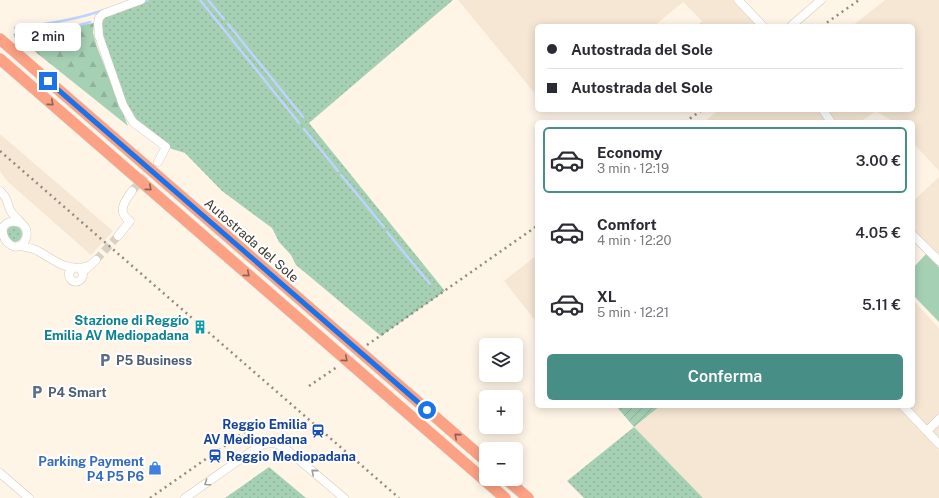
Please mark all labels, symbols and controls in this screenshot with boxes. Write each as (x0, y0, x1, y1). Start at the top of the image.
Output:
callout: 2 min (15, 23, 81, 51)
text: 2 min (31, 29, 65, 44)
text: Autostrada del Sole (571, 41, 713, 58)
route end (39, 72, 57, 90)
text: Autostrada del Sole (571, 79, 713, 96)
one-way arrow (46, 98, 53, 105)
icon: car (549, 142, 585, 178)
text: Economy (597, 144, 662, 161)
text: 3.00 € (856, 152, 901, 169)
text: 3 min · 12:19 (597, 161, 669, 176)
one-way arrow (144, 184, 151, 191)
street label: Autostrada del Sole (202, 195, 302, 285)
icon: car (549, 214, 585, 250)
text: Comfort (597, 216, 657, 233)
text: 4.05 € (855, 224, 901, 241)
text: 4 min · 12:20 (597, 233, 672, 248)
one-way arrow (242, 269, 249, 276)
icon: car (549, 286, 585, 322)
text: XL (597, 288, 616, 305)
text: 5.11 € (862, 296, 901, 313)
text: 5 min · 12:21 (597, 305, 669, 320)
place label: Stazione di Reggio Emilia AV Mediopadana (44, 313, 189, 343)
building icon: Stazione di Reggio Emilia AV Mediopadana (192, 319, 208, 335)
map controls (479, 338, 523, 486)
button: layers (479, 338, 523, 382)
parking icon: P5 Business (97, 352, 113, 368)
place label: P5 Business (116, 353, 192, 368)
one-way arrow (340, 354, 348, 361)
button: Conferma (547, 354, 903, 400)
parking icon: P4 Smart (29, 384, 45, 400)
place label: P4 Smart (48, 385, 107, 400)
button: + (479, 390, 523, 434)
route start (418, 401, 436, 419)
place label: Reggio Emilia AV Mediopadana (203, 417, 307, 447)
station icon: Reggio Emilia AV Mediopadana (310, 423, 326, 439)
one-way arrow (454, 433, 461, 440)
button: − (479, 442, 523, 486)
station icon: Reggio Mediopadana (207, 448, 223, 464)
place label: Reggio Mediopadana (226, 449, 356, 464)
place label: Parking Payment P4 P5 P6 (38, 454, 144, 484)
shop icon: Parking Payment P4 P5 P6 (147, 460, 163, 476)
one-way arrow (312, 470, 319, 477)
one-way arrow (204, 478, 211, 485)

